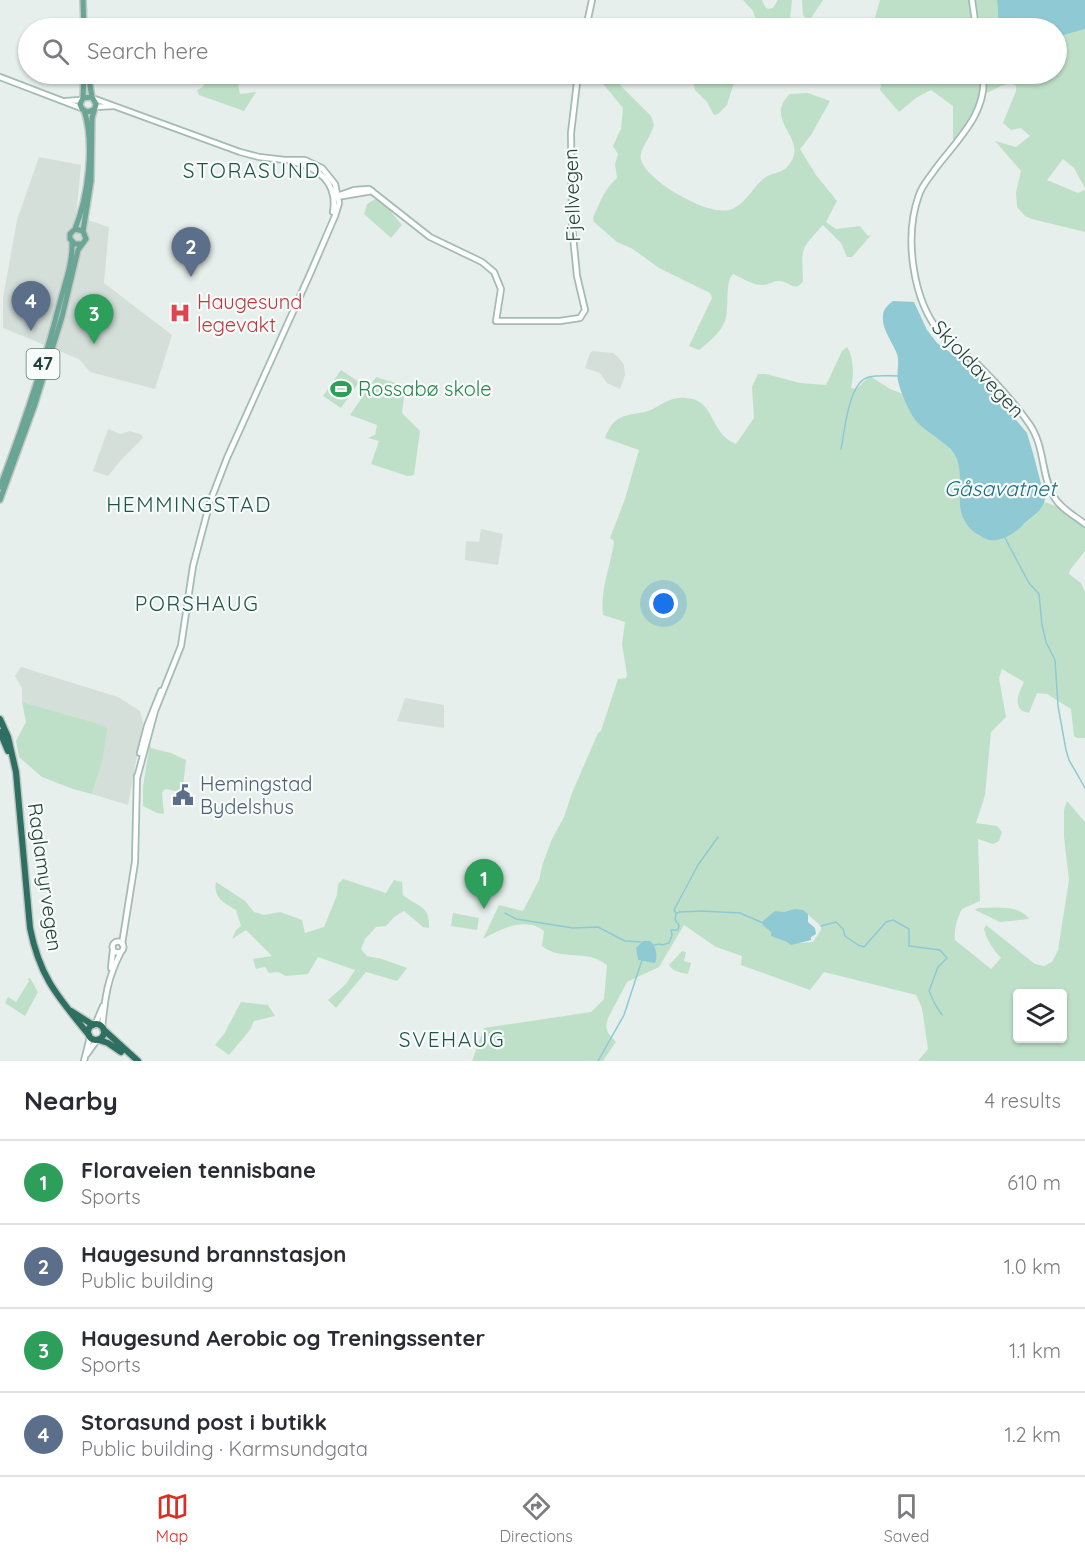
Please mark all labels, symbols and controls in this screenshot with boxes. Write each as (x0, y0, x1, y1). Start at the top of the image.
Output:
search box (18, 18, 1067, 84)
icon: search (39, 35, 72, 68)
text: Search here (87, 37, 208, 65)
street label: Fjellvegen (557, 148, 586, 242)
district label: STORASUND (183, 157, 321, 183)
pin: 2 (172, 228, 210, 277)
pin: 4 (12, 282, 51, 331)
place label: Haugesund legevakt (197, 289, 302, 337)
pin: 3 (74, 294, 113, 344)
hospital icon: Haugesund legevakt (168, 301, 192, 325)
street label: Skjoldavegen (927, 315, 1030, 423)
road number: 47 (26, 349, 60, 379)
place label: Rossabø skole (358, 376, 492, 401)
sports icon: Rossabø skole (329, 377, 353, 401)
water label: Gåsavatnet (944, 475, 1059, 501)
district label: HEMMINGSTAD (106, 491, 272, 517)
your location (649, 589, 678, 618)
district label: PORSHAUG (135, 590, 259, 616)
place label: Hemingstad Bydelshus (200, 771, 312, 819)
public building icon: Hemingstad Bydelshus (171, 783, 195, 807)
street label: Raglamyrvegen (23, 801, 68, 953)
pin: 1 (464, 860, 504, 909)
map controls (1013, 989, 1067, 1043)
button: layers (1013, 989, 1067, 1043)
district label: SVEHAUG (399, 1026, 505, 1052)
text: Nearby (24, 1084, 118, 1117)
text: 4 results (985, 1088, 1061, 1113)
text: Floraveien tennisbane (81, 1156, 316, 1184)
text: 1 (40, 1170, 47, 1195)
text: 610 m (1007, 1170, 1061, 1195)
text: Sports (81, 1184, 141, 1209)
text: Haugesund brannstasjon (81, 1240, 346, 1268)
text: 2 (38, 1254, 49, 1279)
text: 1.0 km (1004, 1254, 1061, 1279)
text: Public building (81, 1268, 214, 1293)
text: Haugesund Aerobic og Treningssenter (81, 1324, 485, 1352)
text: 3 (38, 1338, 49, 1363)
text: 1.1 km (1009, 1338, 1061, 1363)
text: Sports (81, 1352, 141, 1377)
text: Storasund post i butikk (81, 1408, 327, 1436)
text: 4 (38, 1422, 49, 1447)
text: 1.2 km (1005, 1422, 1061, 1447)
text: Public building · Karmsundgata (81, 1436, 368, 1461)
tab: Map (156, 1490, 189, 1546)
tab: Directions (500, 1490, 573, 1546)
tab: Saved (884, 1490, 929, 1546)

